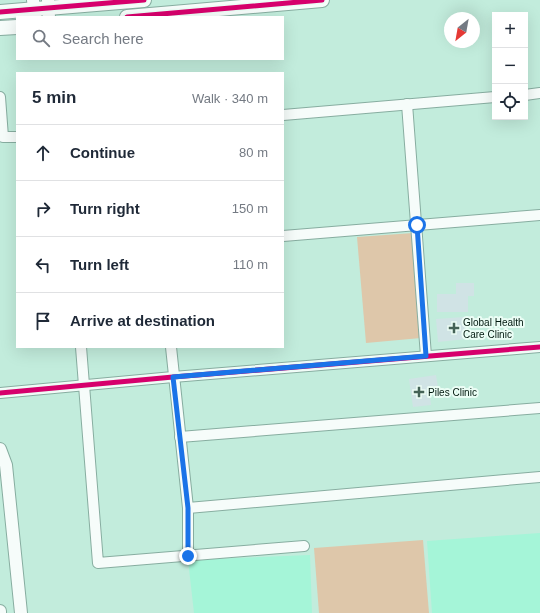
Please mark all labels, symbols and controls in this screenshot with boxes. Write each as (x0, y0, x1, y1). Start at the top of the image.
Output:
north arrow (444, 12, 480, 48)
map controls (492, 12, 528, 120)
button: + (492, 12, 528, 48)
search box (16, 16, 284, 60)
icon: search (30, 27, 52, 49)
text: Search here (62, 30, 144, 47)
button: − (492, 48, 528, 84)
button: locate (492, 84, 528, 120)
text: 5 min (32, 88, 76, 107)
text: Walk · 340 m (192, 91, 268, 106)
icon: ahead (32, 142, 54, 164)
text: Continue (70, 144, 135, 161)
text: 80 m (239, 145, 268, 160)
icon: right (32, 198, 54, 220)
text: Turn right (70, 200, 140, 217)
text: 150 m (232, 201, 268, 216)
route start (408, 216, 426, 234)
icon: left (32, 254, 54, 276)
text: Turn left (70, 256, 129, 273)
text: 110 m (233, 257, 268, 272)
icon: arrive (32, 310, 54, 332)
text: Arrive at destination (70, 312, 215, 329)
place label: Global Health Care Clinic (463, 317, 524, 340)
marker: Global Health Care Clinic (448, 322, 460, 334)
marker: Piles Clinic (413, 386, 425, 398)
place label: Piles Clinic (428, 387, 477, 398)
route end (179, 547, 197, 565)

